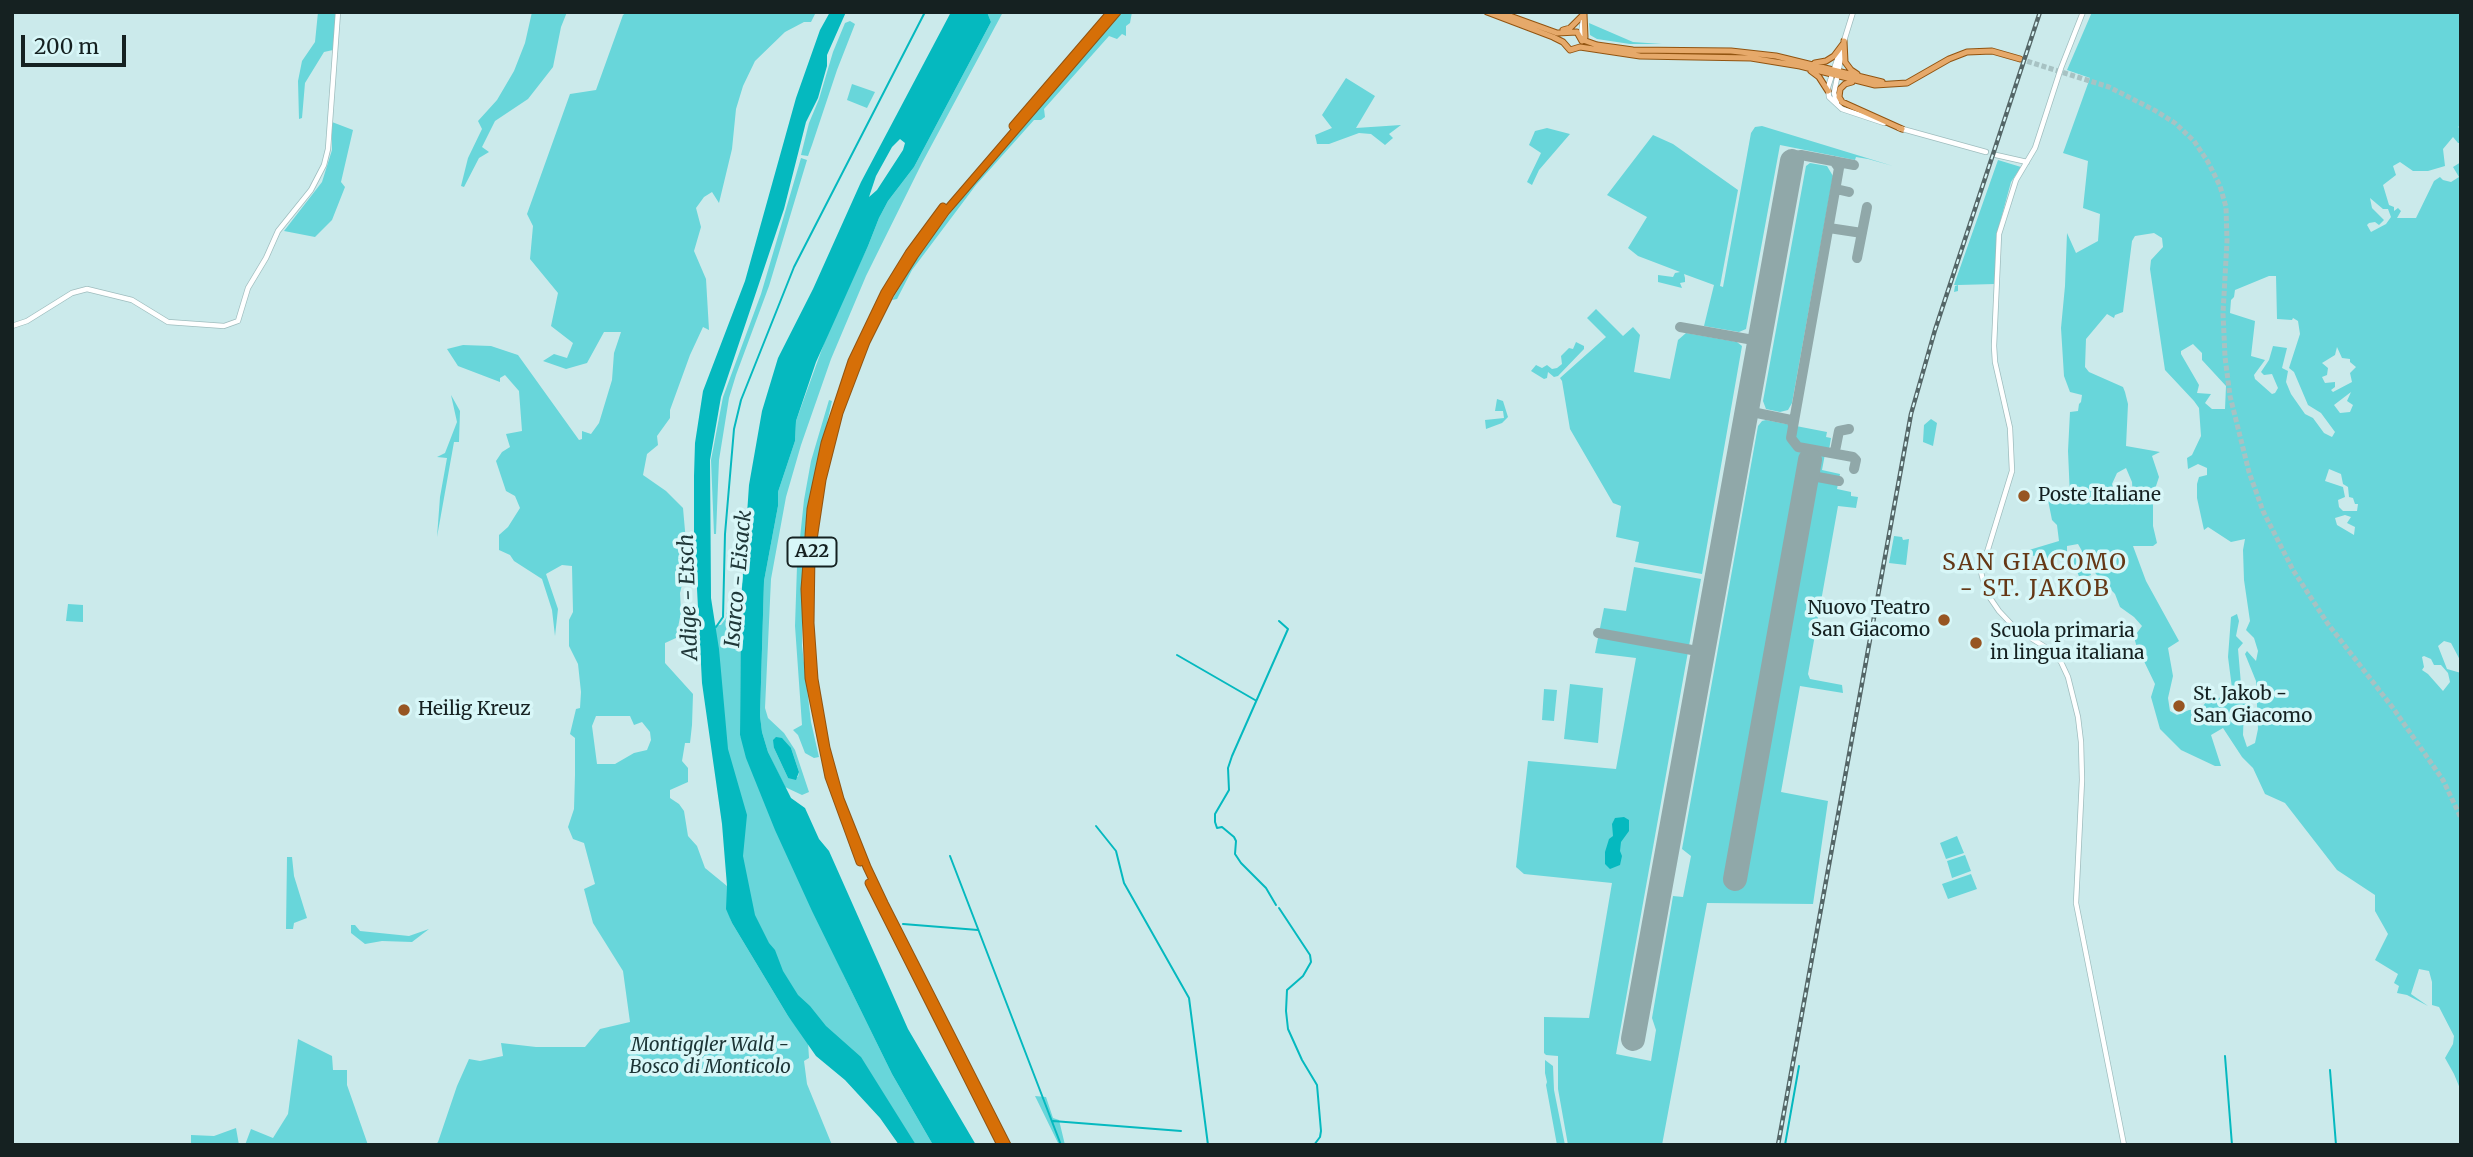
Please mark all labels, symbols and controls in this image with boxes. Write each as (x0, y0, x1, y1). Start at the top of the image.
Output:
scale bar (24, 21, 130, 65)
text: 200 m (34, 33, 99, 60)
place label: Poste Italiane (2038, 485, 2161, 507)
marker: Poste Italiane (2016, 488, 2032, 504)
water label: Isarco - Eisack (720, 509, 758, 649)
water label: Adige - Etsch (674, 533, 704, 661)
road number: A22 (788, 538, 836, 566)
district label: SAN GIACOMO - ST. JAKOB (1943, 549, 2127, 603)
place label: Nuovo Teatro San Giacomo (1808, 598, 1930, 642)
marker: Nuovo Teatro San Giacomo (1936, 612, 1952, 628)
place label: Scuola primaria in lingua italiana (1990, 621, 2145, 665)
marker: Scuola primaria in lingua italiana (1968, 635, 1984, 651)
place label: St. Jakob - San Giacomo (2193, 684, 2312, 728)
marker: St. Jakob - San Giacomo (2171, 698, 2187, 714)
place label: Heilig Kreuz (418, 699, 531, 721)
marker: Heilig Kreuz (396, 702, 412, 718)
park label: Montiggler Wald - Bosco di Monticolo (629, 1035, 791, 1079)

